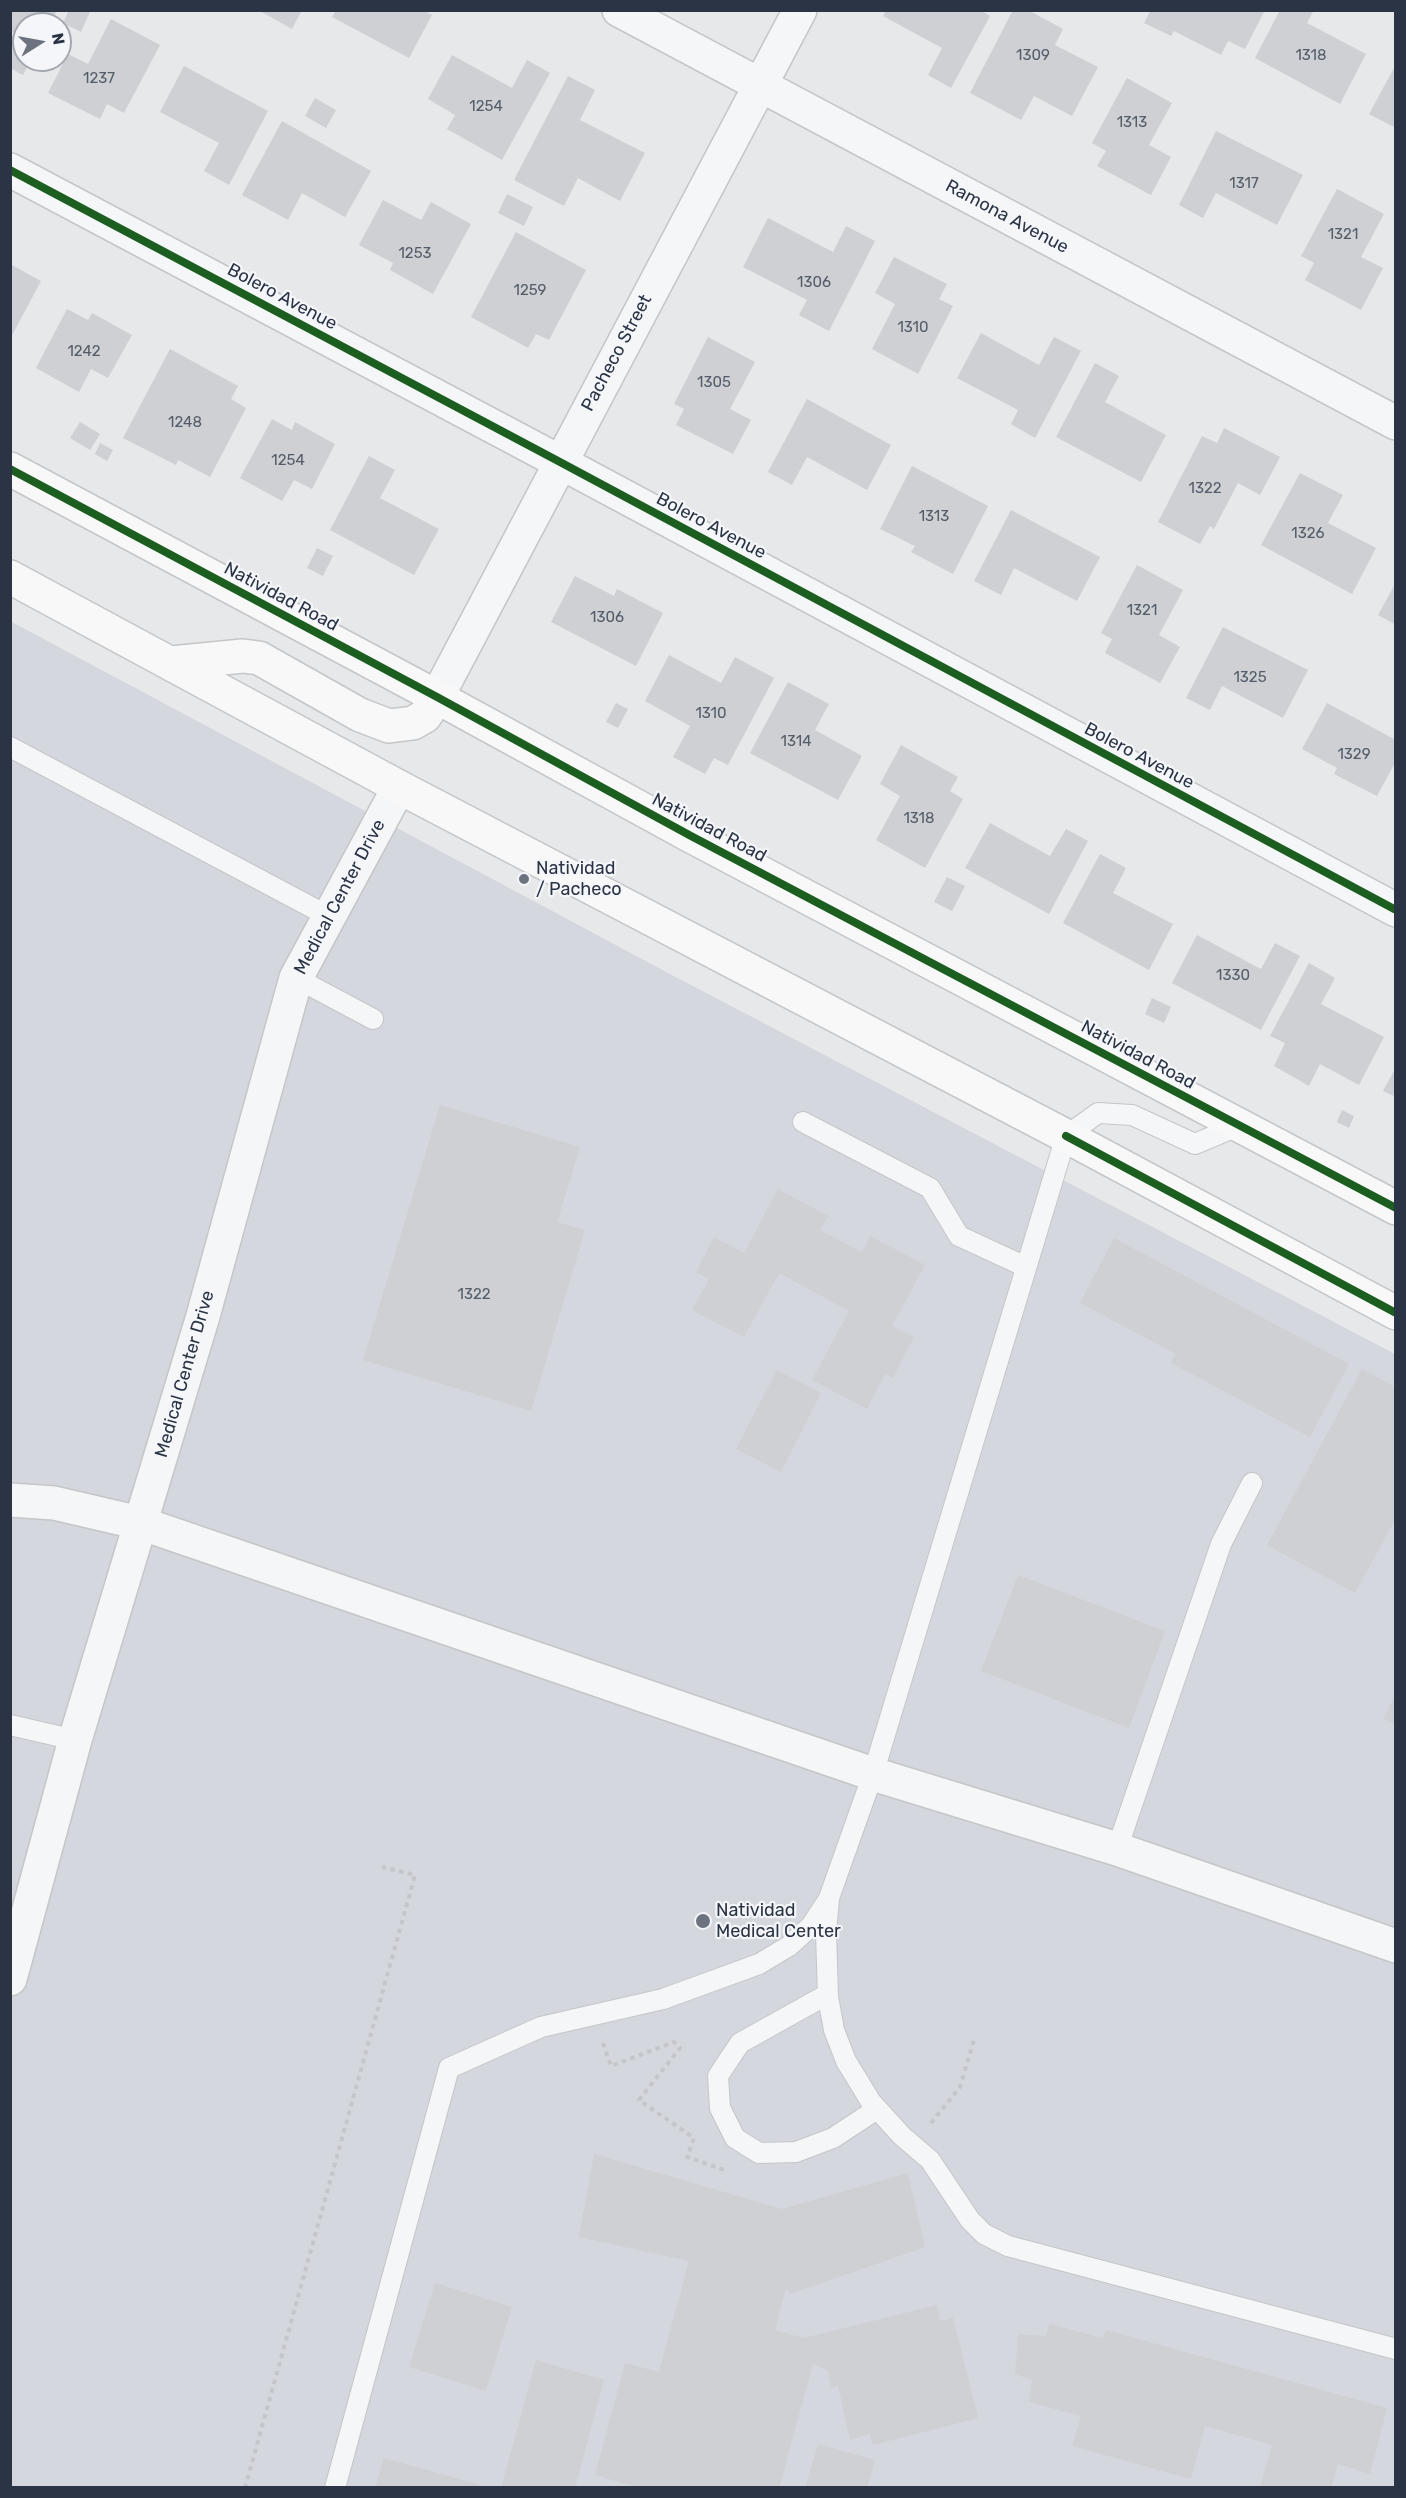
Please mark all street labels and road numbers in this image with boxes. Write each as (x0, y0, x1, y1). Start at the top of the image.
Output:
street label: Ramona Avenue (942, 175, 1072, 259)
street label: Bolero Avenue (223, 259, 341, 335)
street label: Pacheco Street (577, 291, 657, 415)
street label: Bolero Avenue (652, 488, 770, 564)
street label: Natividad Road (220, 558, 342, 636)
street label: Bolero Avenue (1080, 718, 1198, 794)
street label: Natividad Road (648, 789, 770, 867)
street label: Medical Center Drive (290, 816, 390, 978)
street label: Natividad Road (1077, 1016, 1199, 1094)
street label: Medical Center Drive (151, 1288, 219, 1460)

